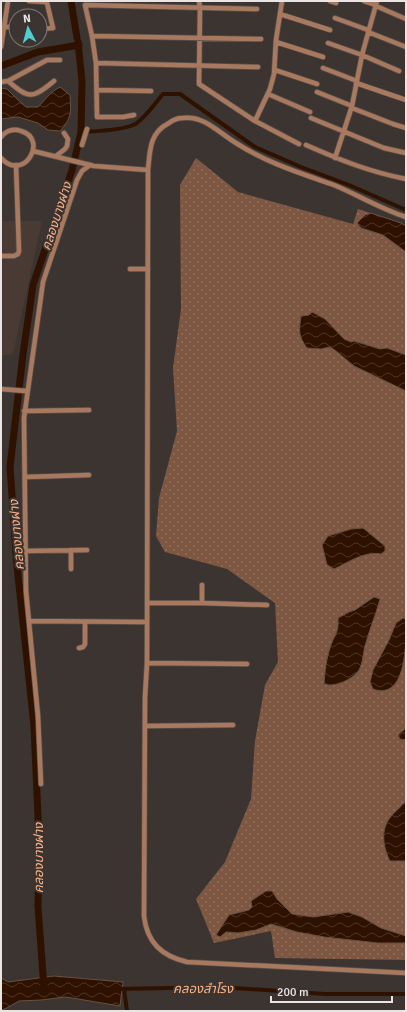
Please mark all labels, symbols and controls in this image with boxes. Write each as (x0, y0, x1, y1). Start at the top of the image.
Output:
north arrow (8, 8, 48, 48)
text: N (23, 12, 31, 25)
water label: คลองบางฝาง (38, 179, 76, 252)
water label: คลองบางฝาง (6, 498, 28, 571)
water label: คลองบางฝาง (31, 822, 47, 893)
scale bar (271, 978, 392, 1004)
water label: คลองสำโรง (173, 981, 234, 997)
text: 200 m (277, 985, 309, 1000)

